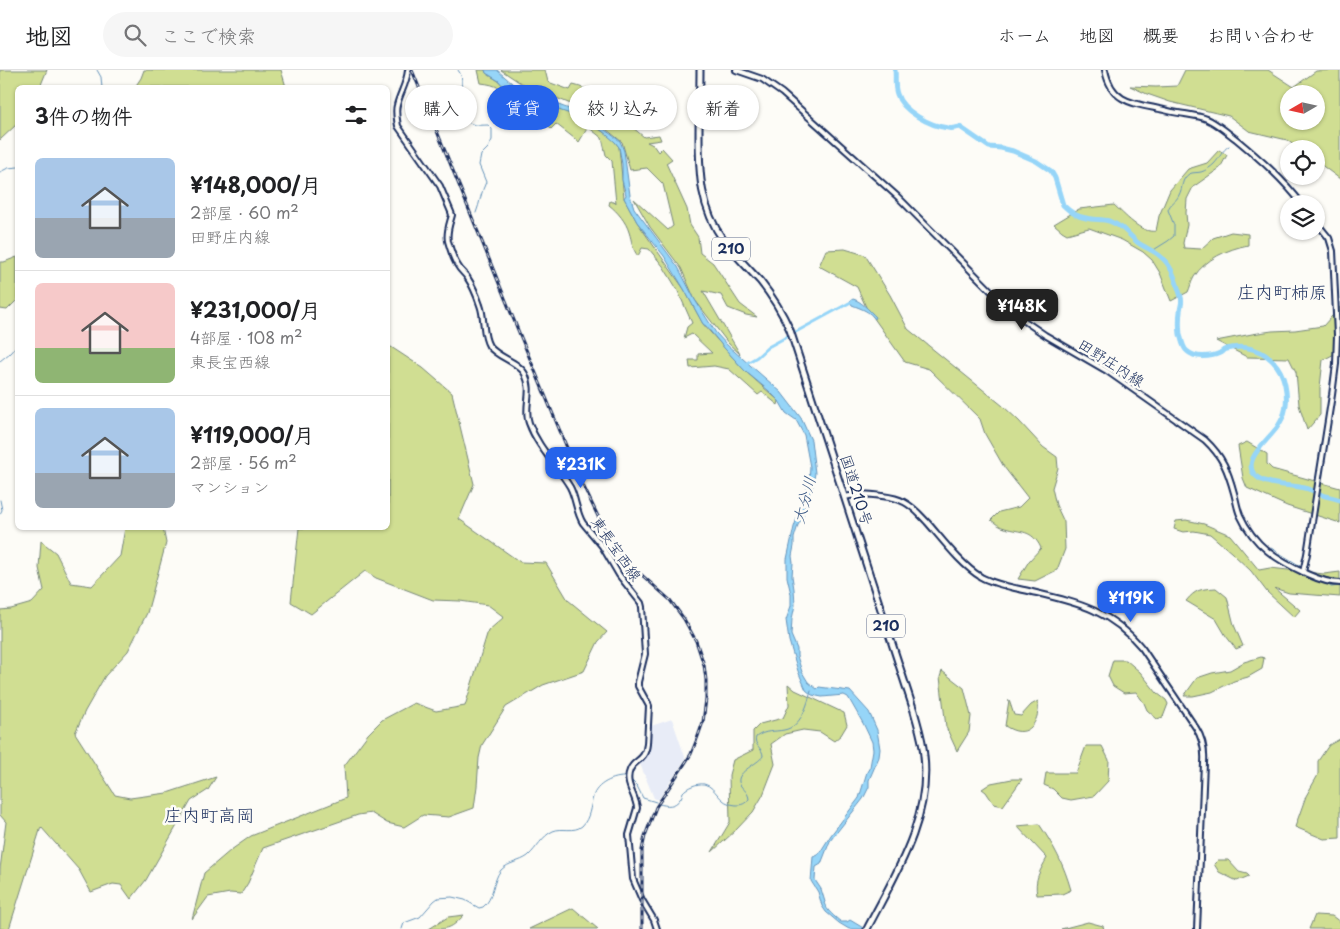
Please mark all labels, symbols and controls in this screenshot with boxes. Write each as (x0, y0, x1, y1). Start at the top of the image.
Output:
search box (103, 12, 453, 57)
text: 地図 (25, 17, 73, 53)
icon: search (121, 21, 149, 49)
text: ここで検索 (161, 21, 256, 49)
text: ホーム (998, 21, 1051, 48)
text: 地図 (1079, 21, 1115, 48)
text: 概要 (1143, 21, 1179, 48)
text: お問い合わせ (1207, 21, 1315, 48)
chip: 購入 (405, 85, 477, 130)
chip: 賃貸 (487, 85, 559, 130)
chip: 絞り込み (569, 85, 677, 130)
chip: 新着 (687, 85, 759, 130)
north arrow (1280, 85, 1325, 130)
map controls (1280, 85, 1325, 240)
text: 3件の物件 (35, 99, 133, 131)
icon: filters (342, 101, 370, 129)
button: locate (1280, 140, 1325, 185)
text: ¥148,000/月 (190, 168, 321, 200)
icon: home (75, 178, 135, 238)
button: layers (1280, 195, 1325, 240)
text: 2部屋 · 60 m² (190, 200, 299, 224)
text: 田野庄内線 (190, 224, 270, 248)
road number: 210 (712, 238, 750, 260)
district label: 庄内町柿原 (1237, 278, 1327, 305)
pin: ¥148K (987, 288, 1057, 331)
text: ¥231,000/月 (190, 293, 321, 325)
text: ¥148K (997, 293, 1047, 317)
icon: home (75, 303, 135, 363)
text: 4部屋 · 108 m² (190, 325, 303, 349)
street label: 田野庄内線 (1074, 332, 1150, 392)
text: 東長宝西線 (190, 349, 270, 373)
text: ¥119,000/月 (190, 418, 314, 450)
icon: home (75, 428, 135, 488)
pin: ¥231K (546, 446, 616, 489)
text: 2部屋 · 56 m² (190, 450, 297, 474)
text: ¥231K (556, 451, 606, 475)
street label: 国道210号 (835, 451, 880, 528)
water label: 大分川 (785, 473, 821, 526)
text: マンション (190, 474, 269, 498)
street label: 東長宝西線 (586, 511, 648, 585)
pin: ¥119K (1096, 580, 1166, 623)
text: ¥119K (1108, 585, 1154, 609)
road number: 210 (867, 614, 905, 638)
district label: 庄内町高岡 (164, 801, 254, 828)

